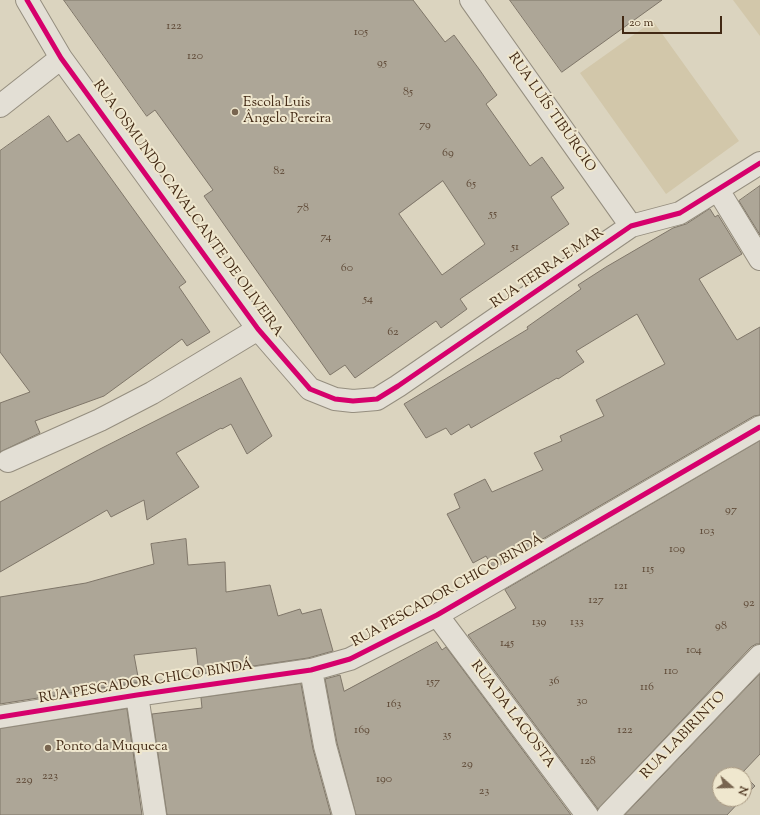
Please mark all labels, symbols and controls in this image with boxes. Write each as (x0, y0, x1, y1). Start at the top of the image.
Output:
scale bar (624, 8, 724, 34)
text: 20 m (629, 14, 653, 32)
house number: 122 (166, 20, 182, 34)
house number: 105 (354, 26, 368, 40)
house number: 120 (187, 50, 203, 64)
street label: RUA LUÍS TIBÚRCIO (503, 50, 599, 176)
house number: 95 (377, 57, 387, 71)
street label: RUA OSMUNDO CAVALCANTE DE OLIVEIRA (88, 78, 286, 340)
house number: 85 (403, 86, 413, 100)
place label: Escola Luis Ângelo Pereira (243, 96, 331, 128)
marker: Escola Luis Ângelo Pereira (230, 107, 240, 117)
house number: 79 (419, 119, 431, 133)
house number: 69 (442, 147, 454, 161)
house number: 82 (273, 165, 285, 179)
house number: 65 (466, 178, 476, 192)
house number: 78 (297, 202, 309, 216)
house number: 55 (489, 208, 497, 222)
street label: RUA TERRA E MAR (488, 225, 608, 313)
house number: 74 (320, 231, 332, 245)
house number: 51 (511, 241, 519, 255)
house number: 60 (341, 262, 353, 276)
house number: 54 (363, 293, 373, 307)
house number: 62 (387, 326, 399, 340)
house number: 97 (725, 504, 737, 518)
house number: 103 (699, 525, 715, 539)
street label: RUA PESCADOR CHICO BINDÁ (349, 532, 547, 652)
house number: 109 (669, 543, 685, 557)
house number: 115 (642, 563, 654, 577)
house number: 121 (614, 580, 628, 594)
house number: 127 (588, 594, 604, 608)
house number: 92 (743, 597, 755, 611)
house number: 139 (532, 616, 546, 630)
house number: 133 (570, 616, 584, 630)
house number: 98 (715, 620, 727, 634)
house number: 145 (500, 637, 514, 651)
house number: 104 (686, 644, 702, 658)
street label: RUA PESCADOR CHICO BINDÁ (38, 658, 254, 708)
street label: RUA DA LAGOSTA (466, 658, 558, 772)
house number: 110 (664, 665, 678, 679)
house number: 36 (549, 675, 559, 689)
house number: 157 (426, 676, 440, 690)
house number: 116 (640, 681, 654, 695)
street label: RUA LABIRINTO (638, 689, 730, 783)
house number: 30 (576, 695, 588, 709)
house number: 163 (387, 698, 401, 712)
house number: 169 (354, 724, 370, 738)
house number: 122 (617, 724, 633, 738)
house number: 35 (443, 729, 451, 743)
place label: Ponto da Muqueca (56, 740, 168, 756)
marker: Ponto da Muqueca (43, 743, 53, 753)
house number: 128 (580, 755, 596, 769)
house number: 29 (461, 758, 473, 772)
north arrow (712, 767, 752, 807)
house number: 223 (42, 770, 58, 784)
house number: 190 (376, 773, 392, 787)
house number: 229 (15, 774, 33, 788)
text: N (733, 784, 751, 798)
house number: 23 (479, 785, 489, 799)

